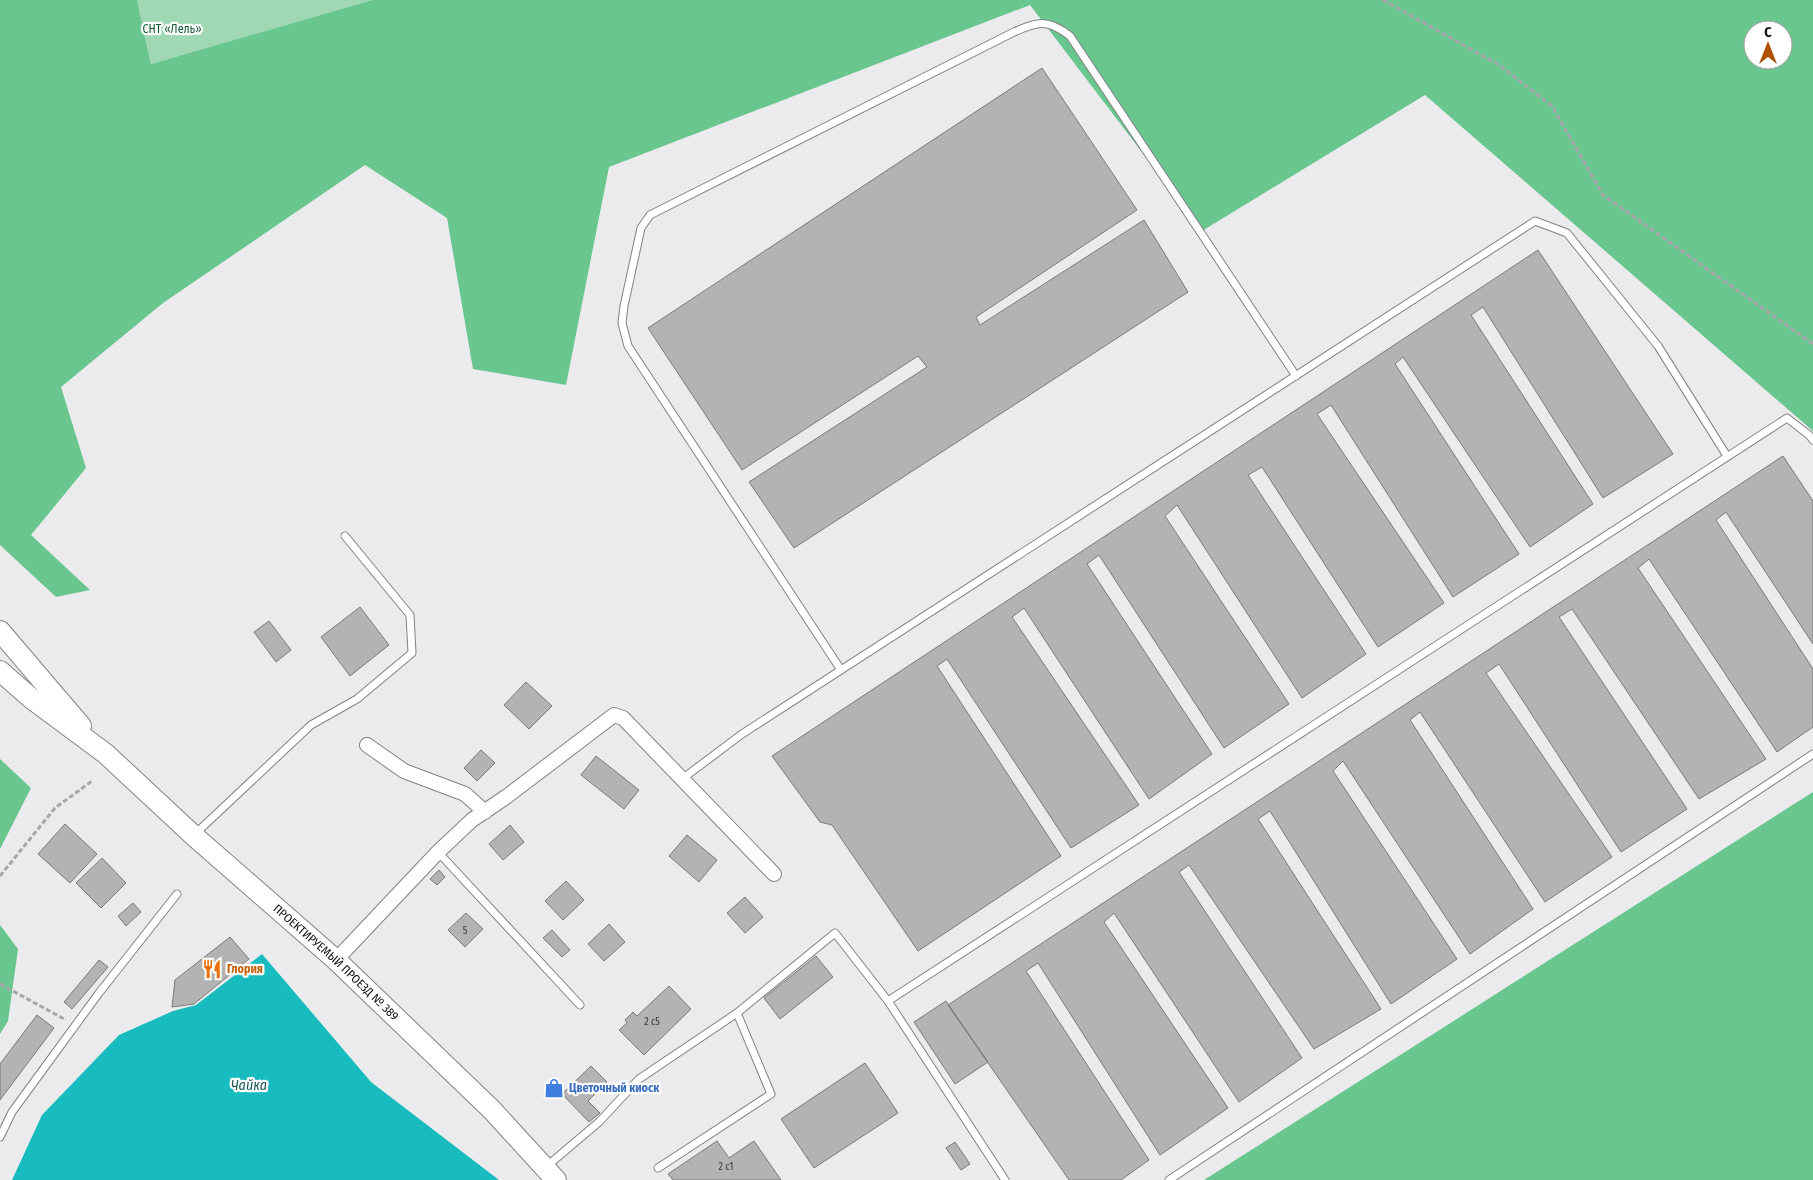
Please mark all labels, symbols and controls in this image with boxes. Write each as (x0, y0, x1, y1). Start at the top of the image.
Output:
north arrow (1743, 20, 1793, 70)
park label: СНТ «Лель» (142, 22, 202, 36)
text: С (1764, 24, 1772, 41)
street label: ПРОЕКТИРУЕМЫЙ ПРОЕЗД № 389 (270, 901, 401, 1023)
house number: 5 (463, 925, 468, 937)
restaurant icon: Глория (201, 958, 223, 980)
place label: Глория (227, 962, 263, 976)
house number: 2 с5 (644, 1016, 660, 1028)
water label: Чайка (231, 1077, 267, 1094)
shop icon: Цветочный киоск (543, 1077, 565, 1099)
place label: Цветочный киоск (569, 1081, 660, 1095)
house number: 2 с1 (719, 1161, 733, 1173)

